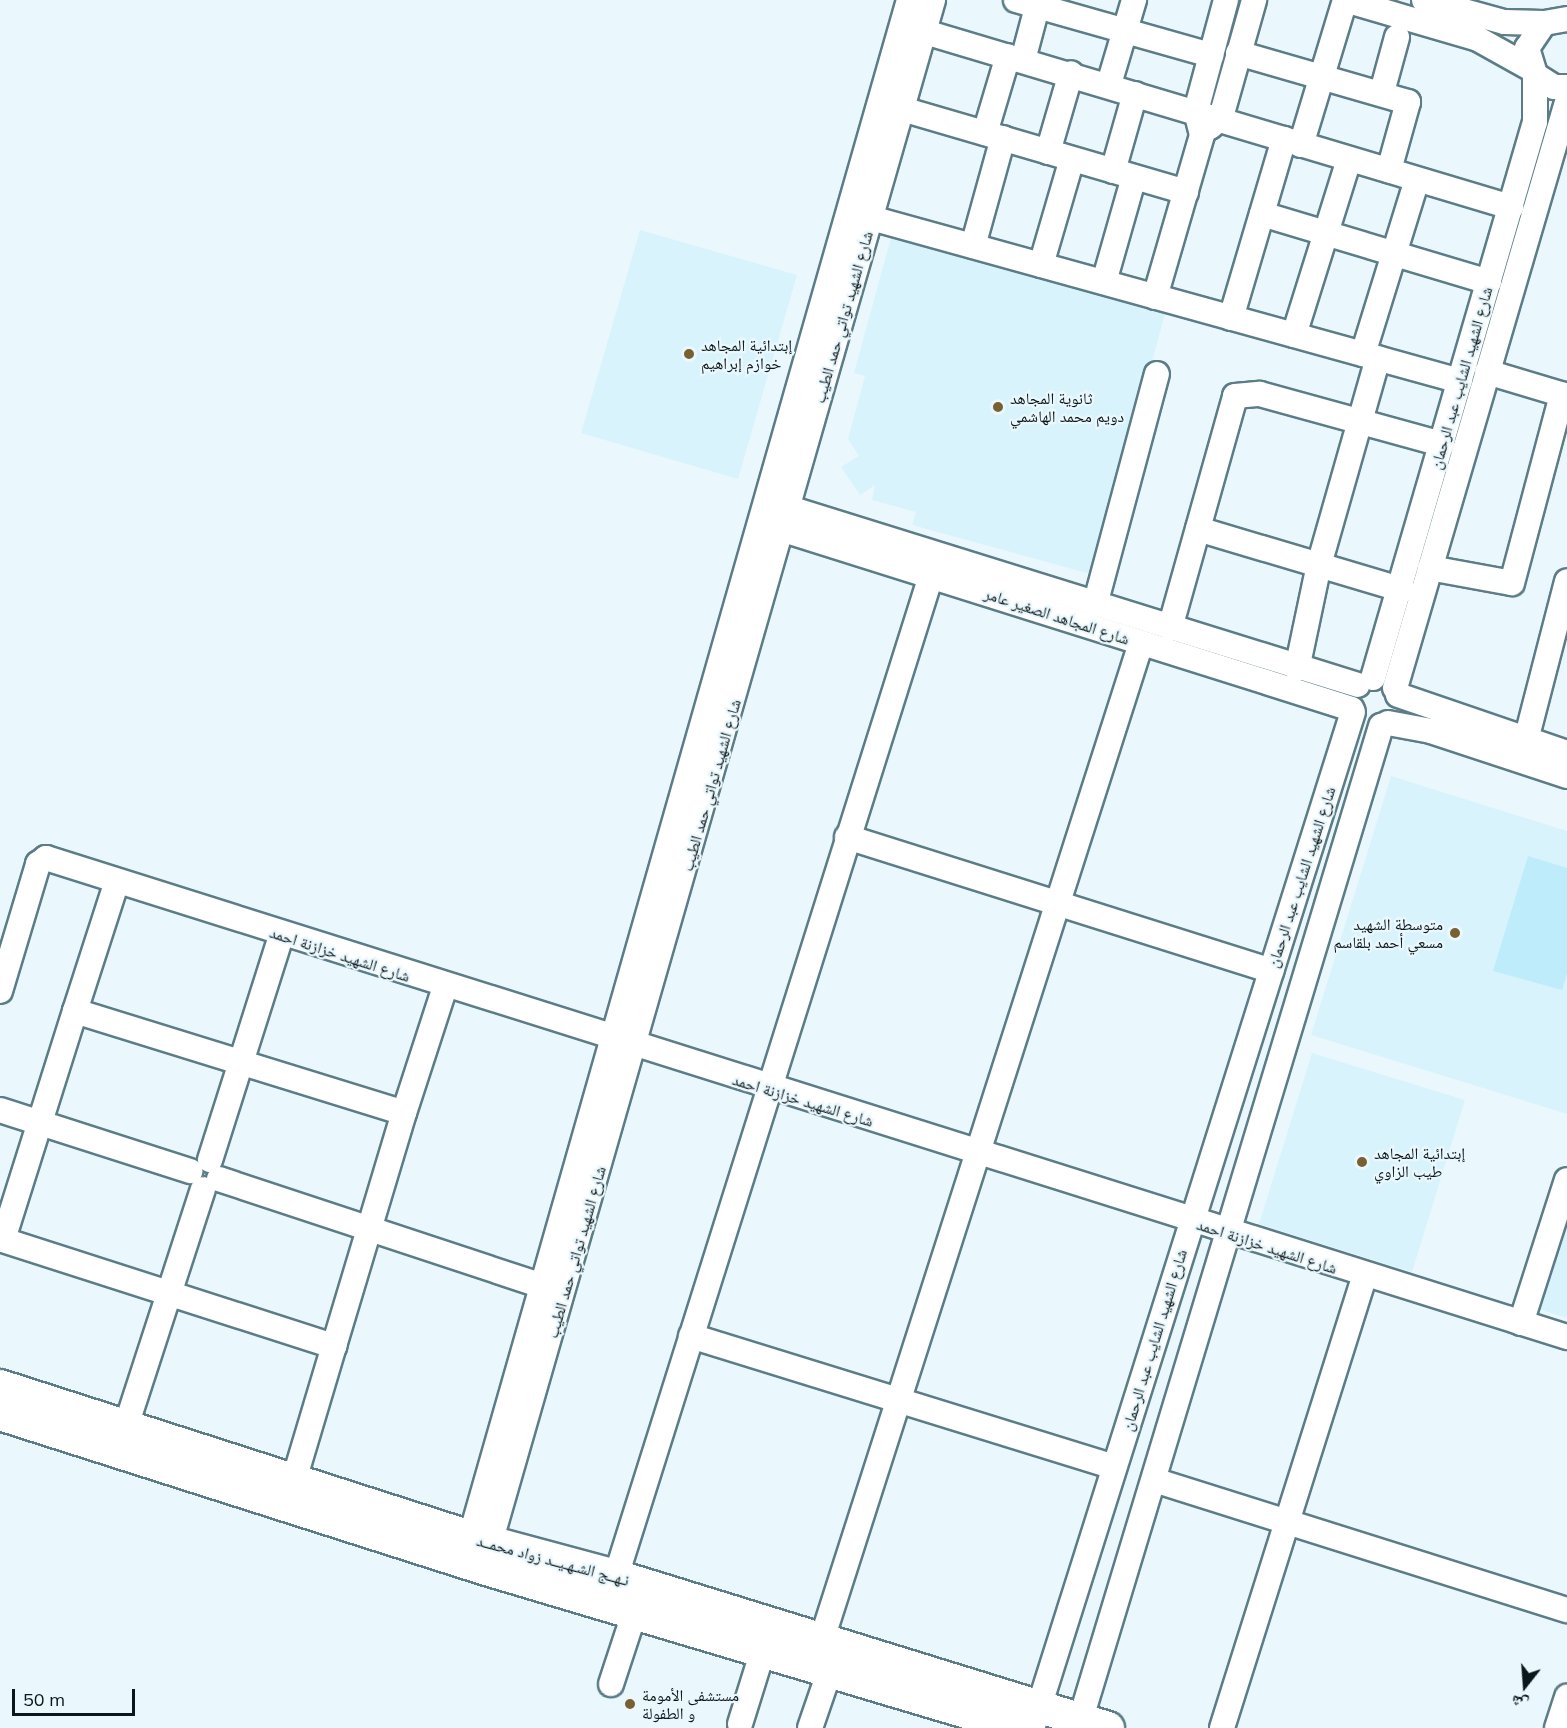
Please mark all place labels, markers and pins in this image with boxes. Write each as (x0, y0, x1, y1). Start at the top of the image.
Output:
place label: إبتدائية المجاهد خوازم إبراهيم (701, 335, 792, 373)
marker: إبتدائية المجاهد خوازم إبراهيم (682, 347, 696, 361)
place label: ثانوية المجاهد دويم محمد الهاشمي (1010, 388, 1124, 426)
marker: ثانوية المجاهد دويم محمد الهاشمي (991, 400, 1005, 414)
place label: متوسطة الشهيد مسعي أحمد بلقاسم (1333, 914, 1443, 952)
marker: متوسطة الشهيد مسعي أحمد بلقاسم (1448, 926, 1462, 940)
place label: إبتدائية المجاهد طيب الزاوي (1374, 1143, 1465, 1181)
marker: إبتدائية المجاهد طيب الزاوي (1355, 1155, 1369, 1169)
place label: مستشفى الأمومة و الطفولة (642, 1685, 739, 1723)
marker: مستشفى الأمومة و الطفولة (623, 1697, 637, 1711)

